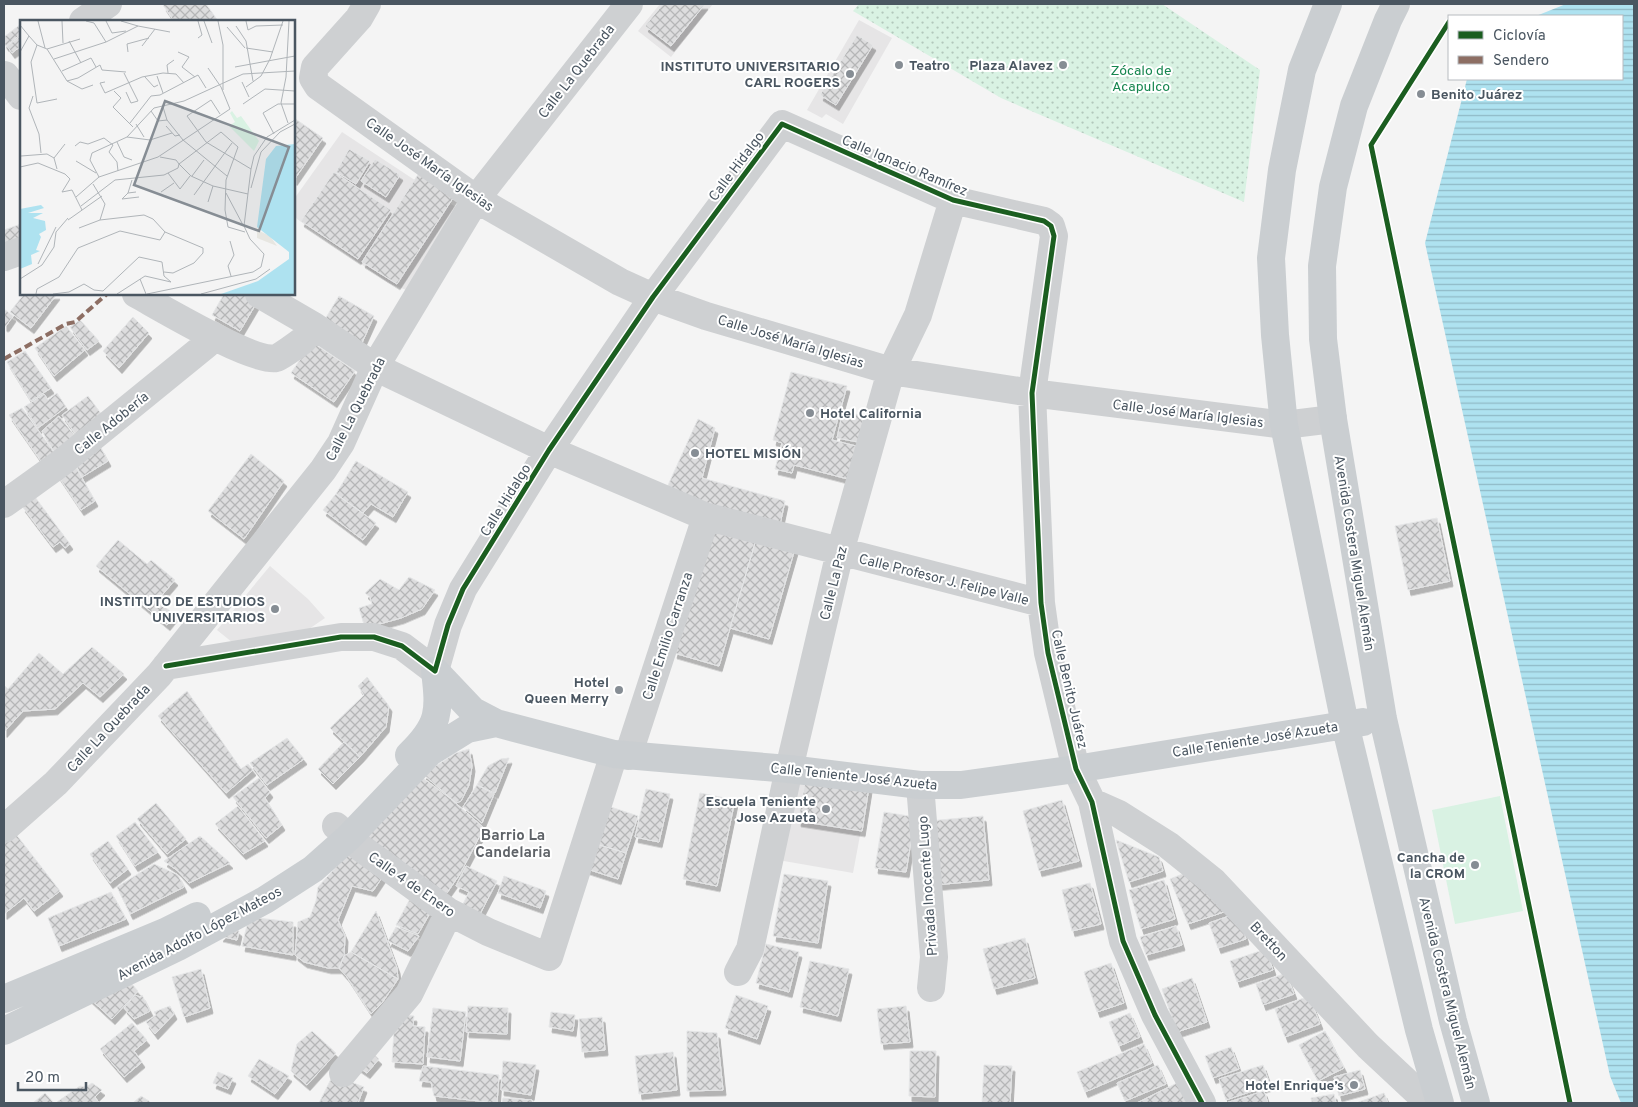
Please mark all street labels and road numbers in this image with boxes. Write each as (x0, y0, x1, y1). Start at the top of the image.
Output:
street label: Calle La Quebrada (535, 22, 619, 122)
street label: Calle José María Iglesias (362, 115, 496, 216)
street label: Calle Hidalgo (706, 129, 769, 205)
street label: Calle Ignacio Ramírez (839, 132, 970, 201)
street label: Calle José María Iglesias (715, 312, 866, 373)
street label: Calle La Quebrada (323, 355, 390, 465)
street label: Calle Adobería (71, 389, 153, 459)
street label: Calle José María Iglesias (1111, 397, 1264, 432)
street label: Avenida Costera Miguel Alemán (1330, 454, 1377, 652)
street label: Calle Hidalgo (477, 461, 535, 540)
street label: Calle La Paz (817, 544, 852, 622)
street label: Calle Profesor J. Felipe Valle (857, 551, 1030, 610)
street label: Calle Emilio Carranza (640, 570, 697, 703)
street label: Calle Benito Juárez (1047, 628, 1091, 751)
street label: Calle La Quebrada (64, 681, 154, 777)
street label: Calle Teniente José Azueta (1171, 719, 1339, 762)
street label: Calle Teniente José Azueta (770, 760, 938, 795)
street label: Privada Inocente Lugo (915, 815, 942, 957)
street label: Calle 4 de Enero (364, 849, 458, 922)
street label: Avenida Adolfo López Mateos (115, 884, 285, 985)
street label: Avenida Costera Miguel Alemán (1414, 895, 1479, 1091)
street label: Bretton (1245, 919, 1290, 965)

